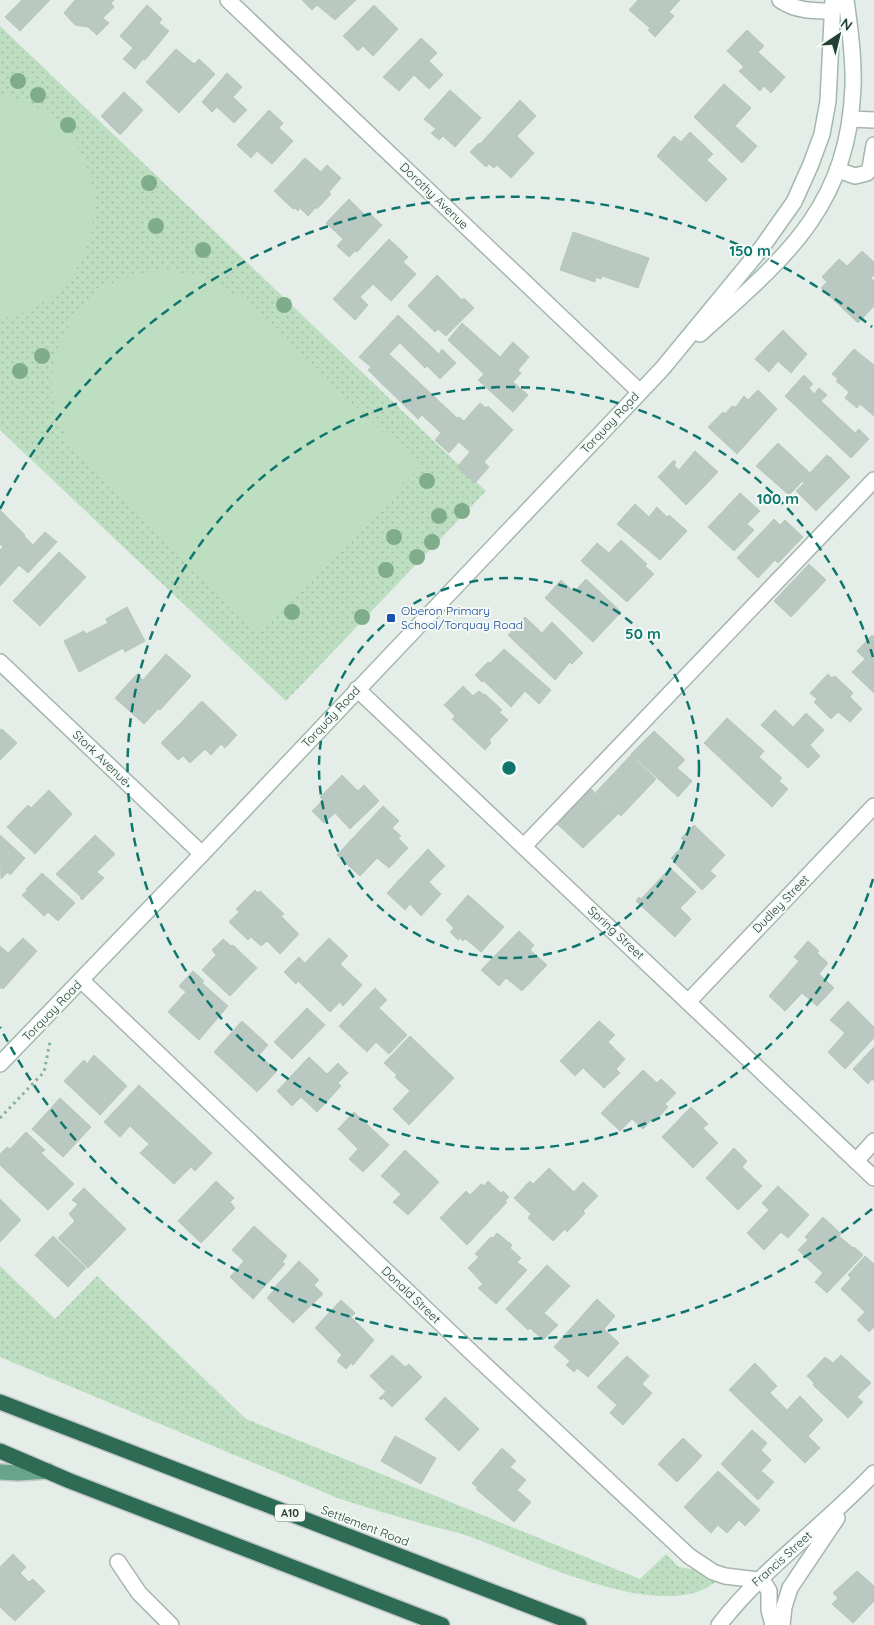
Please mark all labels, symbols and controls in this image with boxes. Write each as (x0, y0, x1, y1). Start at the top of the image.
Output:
north arrow (814, 10, 864, 60)
text: N (837, 14, 856, 35)
street label: Dorothy Avenue (397, 159, 472, 232)
text: 150 m (729, 241, 771, 260)
street label: Torquay Road (577, 389, 642, 457)
text: 100 m (757, 489, 799, 508)
place label: Oberon Primary School/Torquay Road (401, 603, 523, 632)
marker: Oberon Primary School/Torquay Road (385, 612, 397, 624)
text: 50 m (625, 624, 661, 643)
street label: Torquay Road (298, 683, 363, 751)
street label: Stork Avenue (70, 727, 133, 789)
centre of rings (500, 759, 518, 777)
street label: Dudley Street (749, 871, 812, 936)
street label: Spring Street (585, 903, 648, 963)
street label: Torquay Road (19, 977, 84, 1044)
street label: Donald Street (379, 1263, 444, 1326)
street label: Settlement Road (319, 1502, 411, 1549)
road number: A10 (275, 1505, 305, 1522)
street label: Francis Street (748, 1528, 815, 1590)

